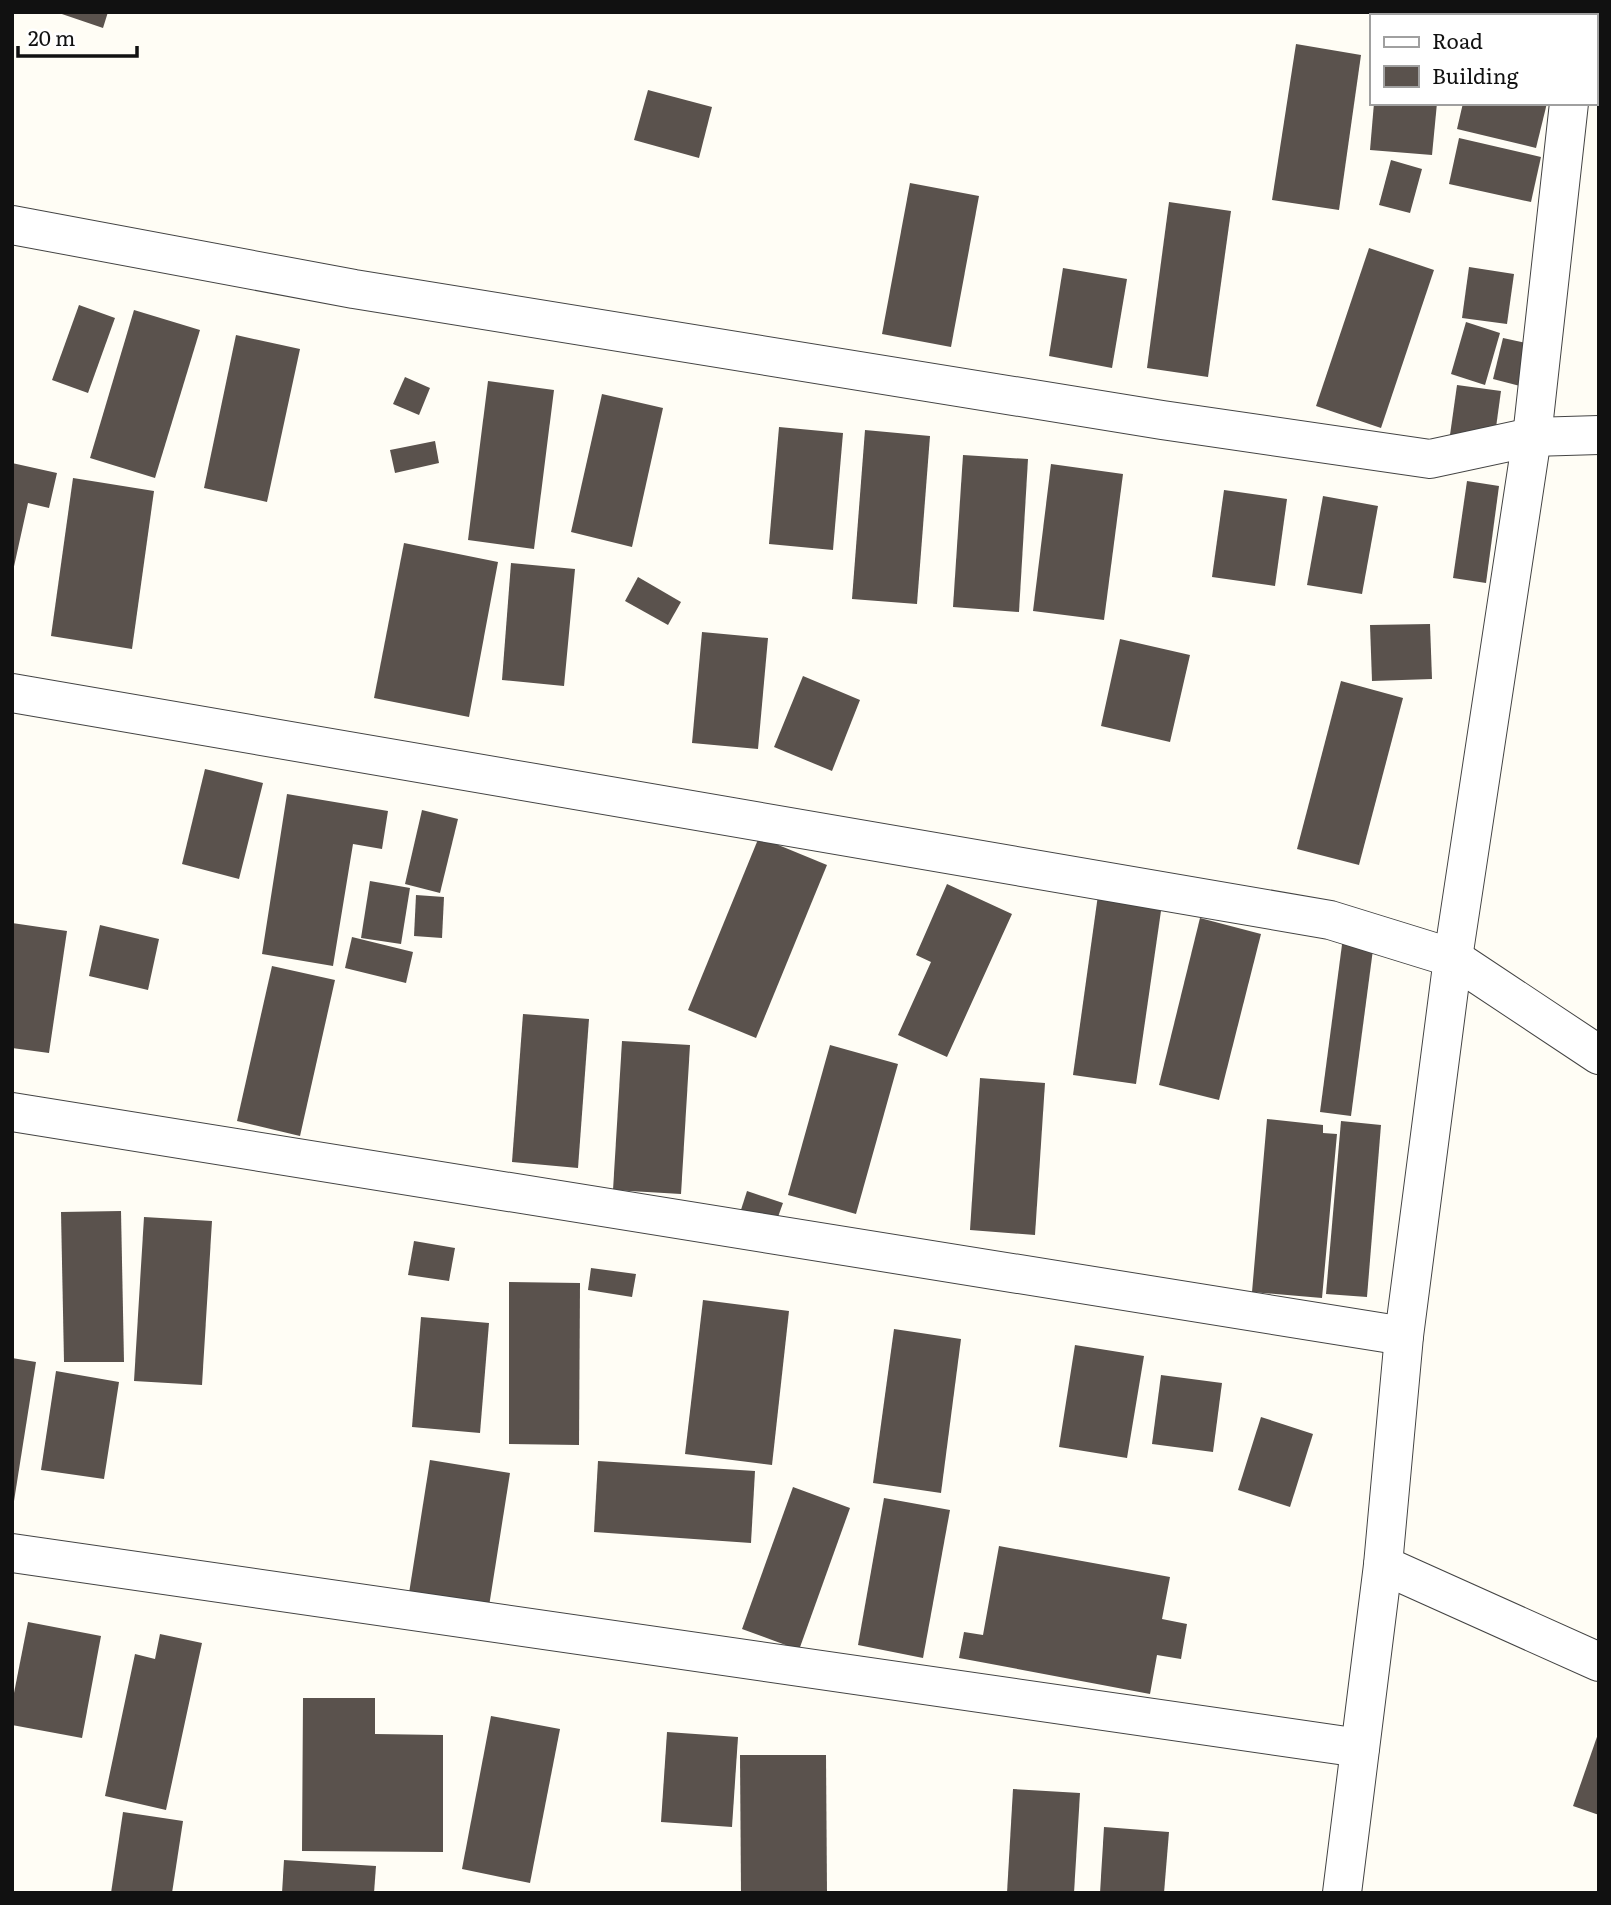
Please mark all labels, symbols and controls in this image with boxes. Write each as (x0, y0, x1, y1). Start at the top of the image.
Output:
scale bar (18, 14, 136, 58)
legend (1370, 14, 1597, 105)
text: 20 m (28, 21, 75, 52)
text: Road (1432, 24, 1483, 55)
text: Building (1432, 59, 1519, 90)

